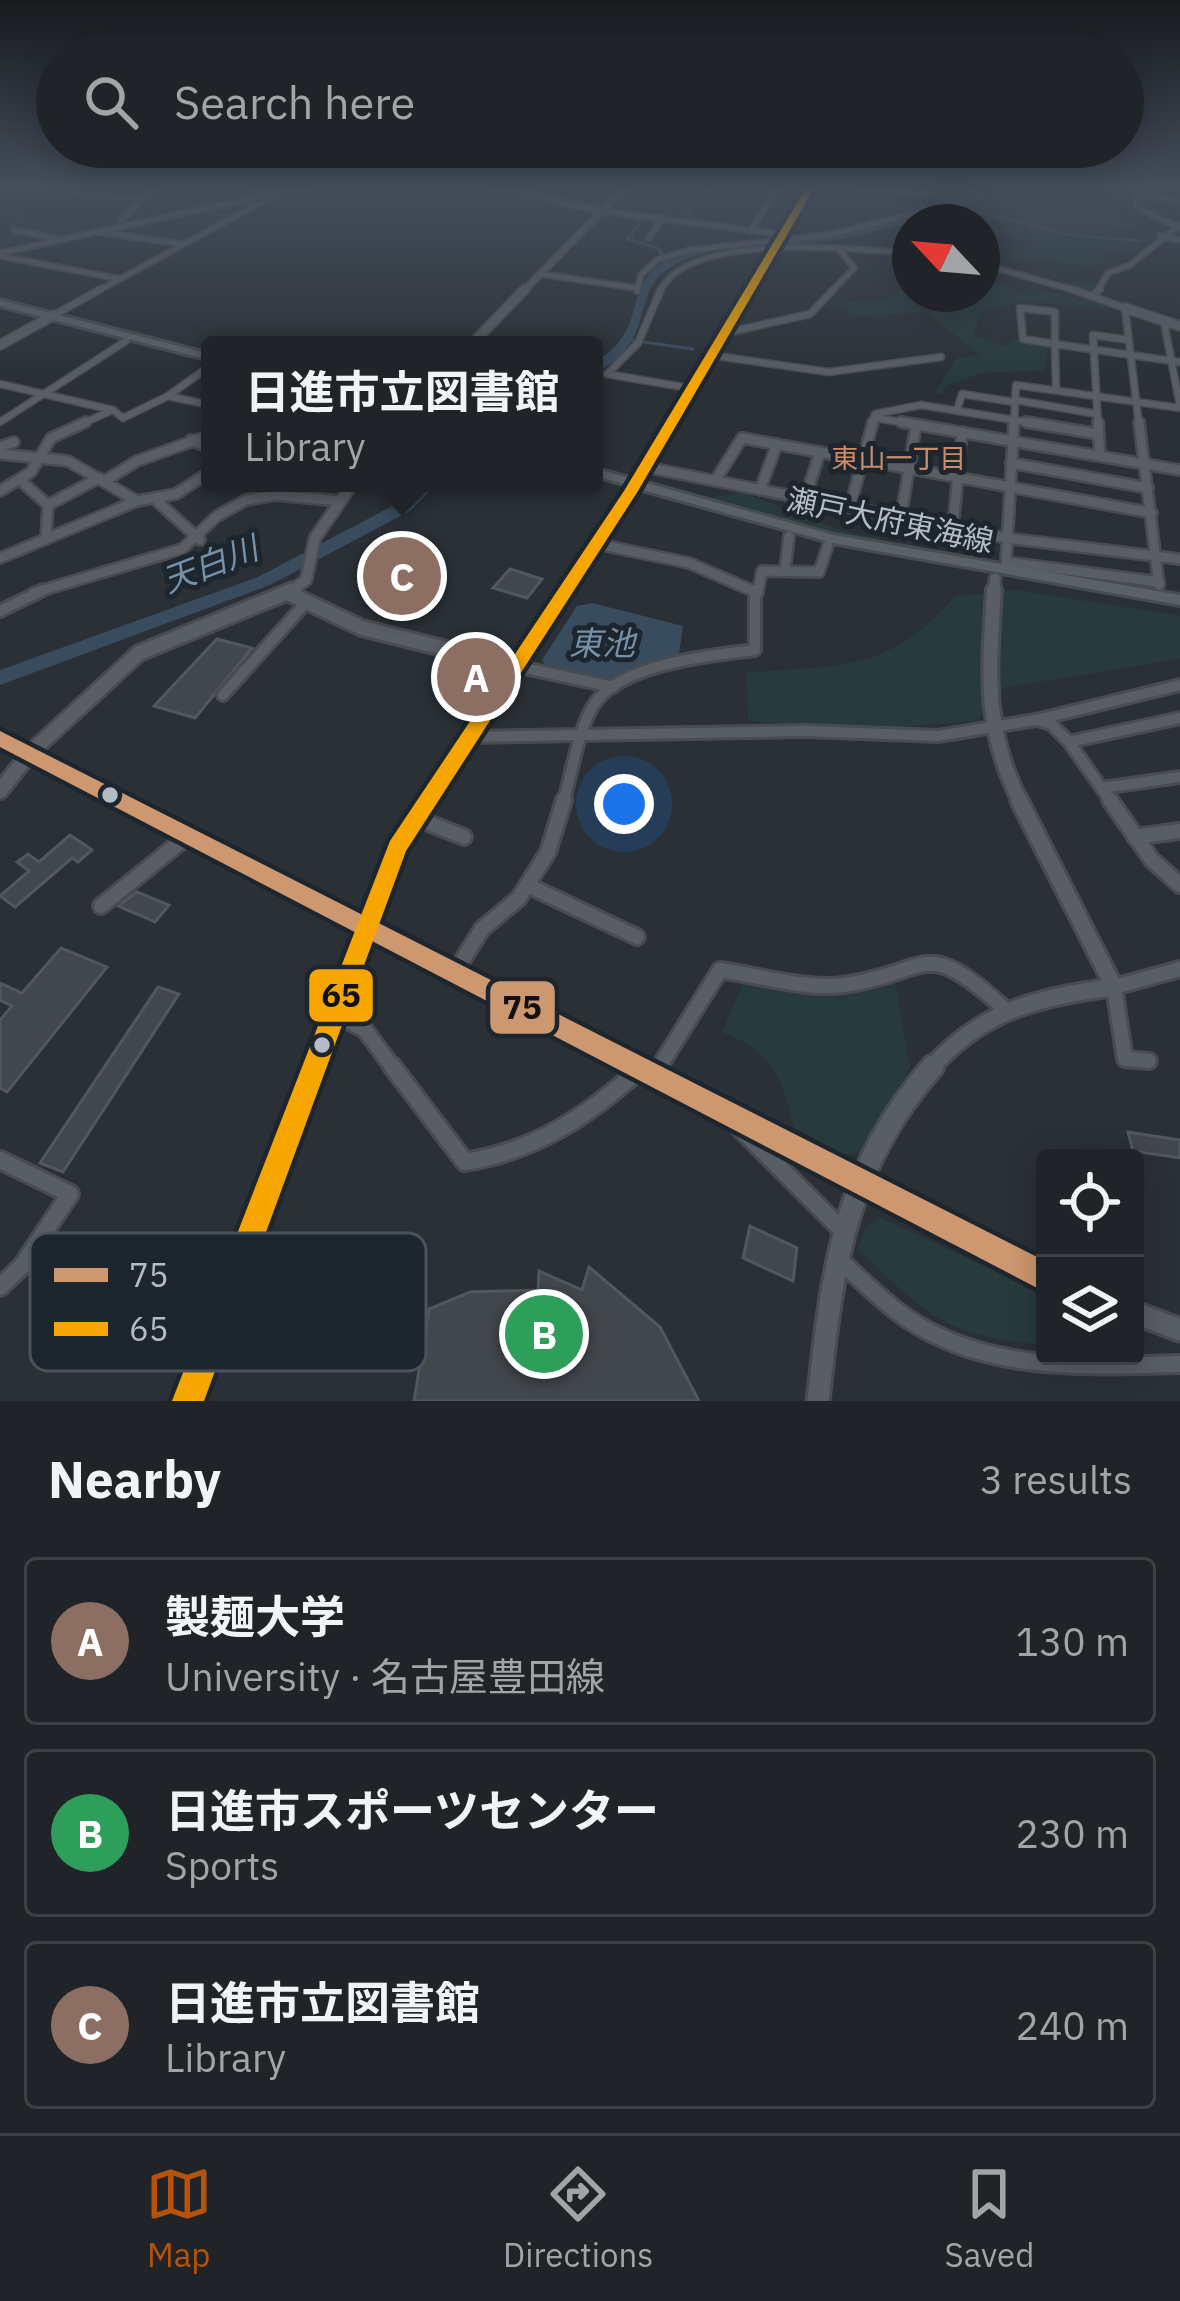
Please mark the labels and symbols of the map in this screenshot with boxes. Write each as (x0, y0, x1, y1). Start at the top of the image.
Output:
north arrow (892, 204, 1000, 312)
district label: 東山一丁目 (832, 440, 967, 475)
street label: 瀬戸大府東海線 (784, 479, 997, 560)
water label: 天白川 (156, 525, 267, 601)
pin: C (363, 531, 441, 621)
water label: 東池 (569, 621, 638, 664)
pin: A (437, 632, 515, 722)
your location (594, 774, 654, 834)
unlabelled marker (99, 784, 121, 806)
line badge: 65 (307, 967, 375, 1024)
text: 65 (321, 973, 361, 1016)
line badge: 75 (488, 979, 557, 1036)
text: 75 (502, 985, 542, 1028)
unlabelled marker (311, 1034, 333, 1056)
legend (30, 1233, 426, 1371)
text: 75 (129, 1253, 169, 1296)
pin: B (505, 1289, 583, 1379)
text: 65 (129, 1307, 169, 1350)

